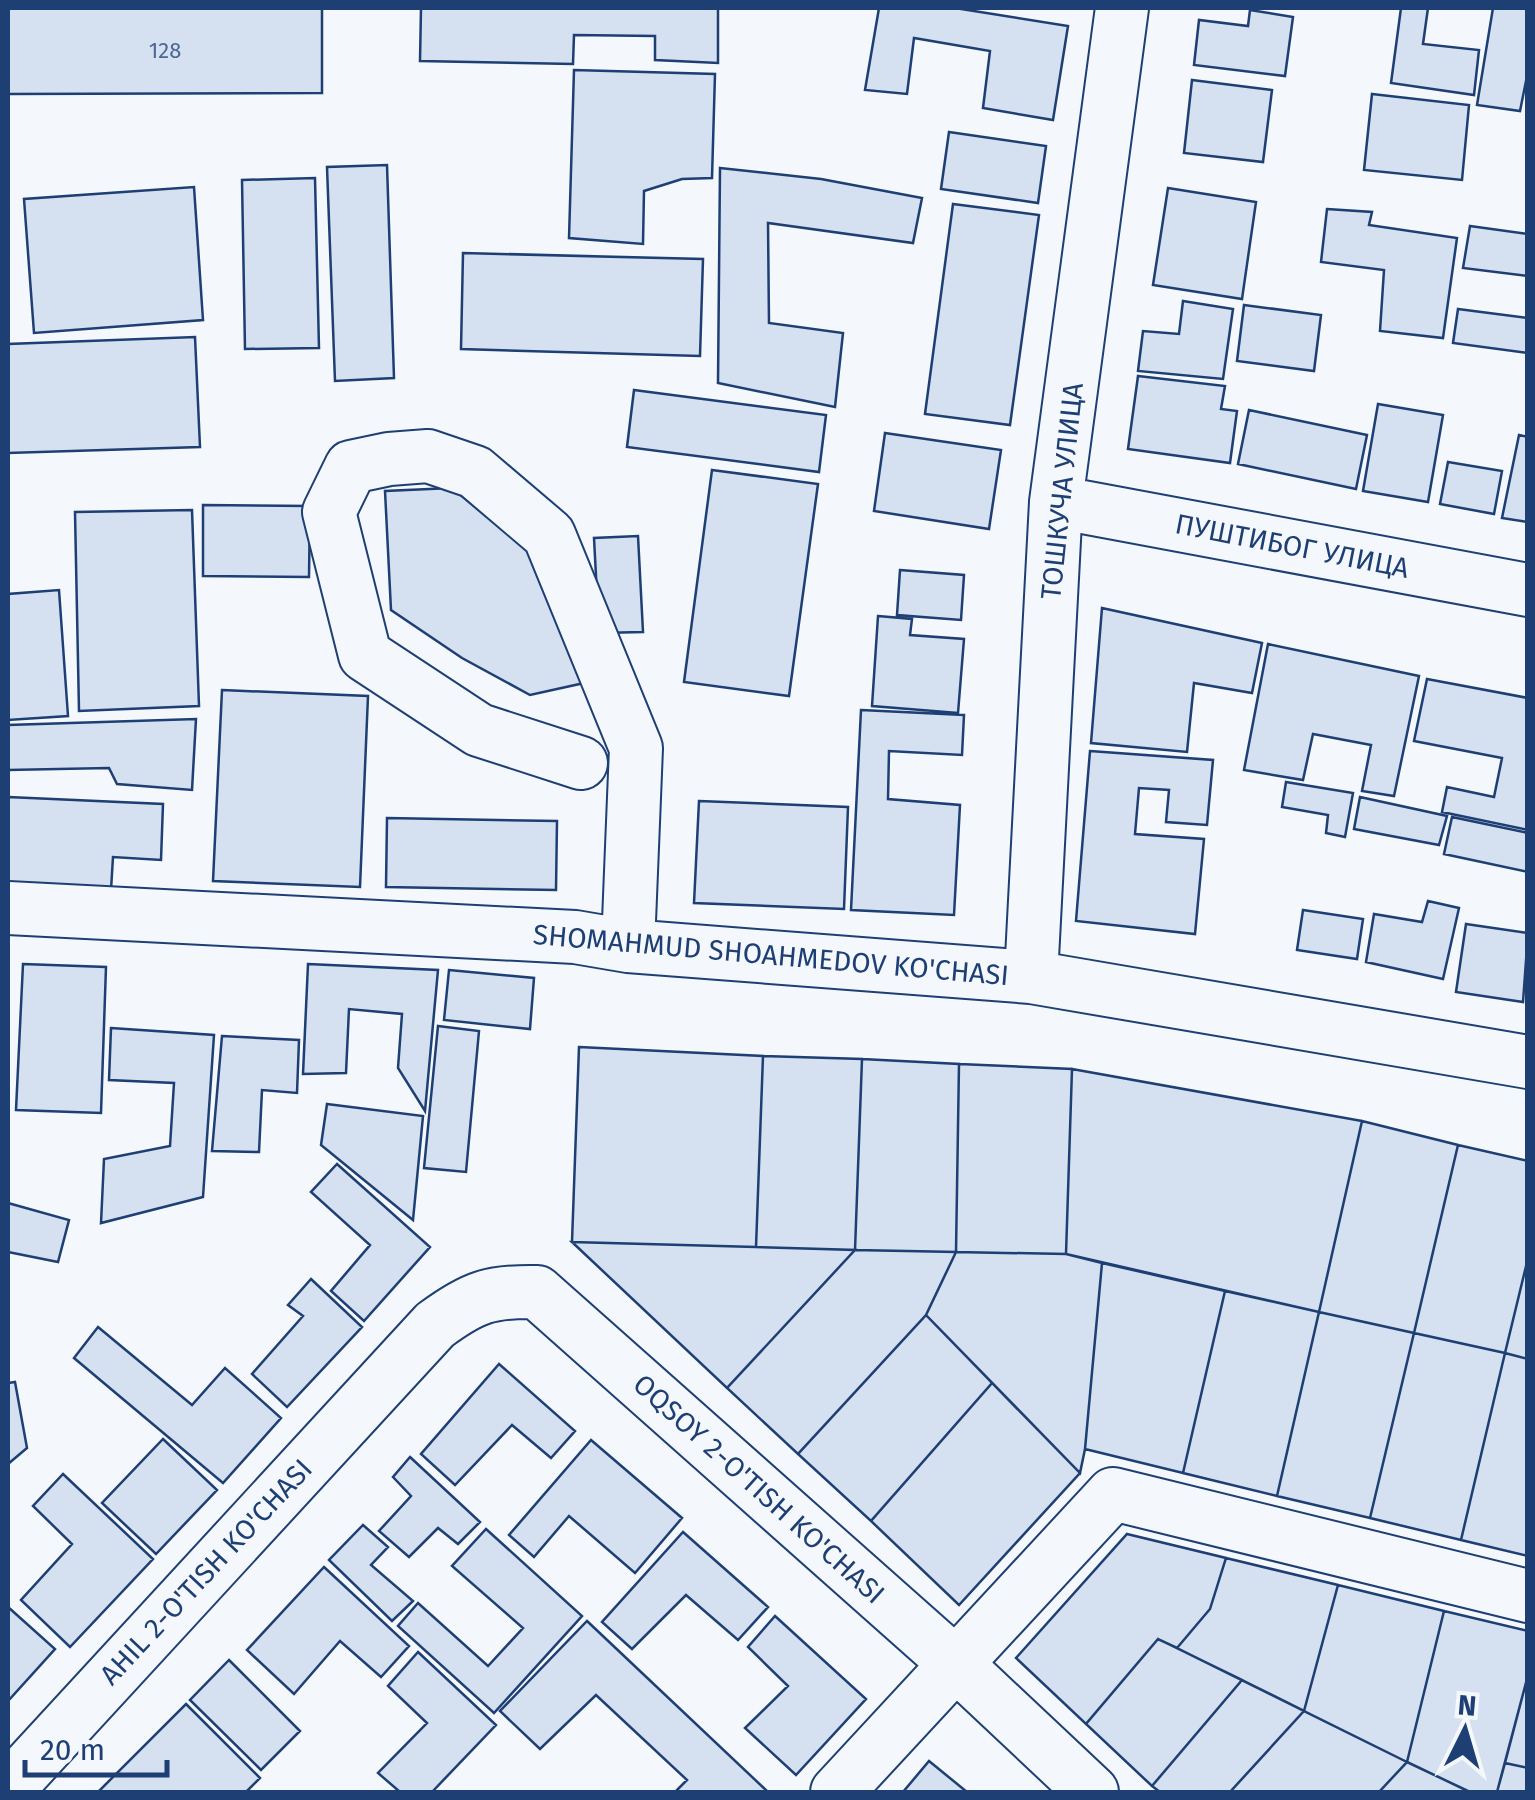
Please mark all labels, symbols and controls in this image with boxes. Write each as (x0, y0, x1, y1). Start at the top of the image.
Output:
house number: 128 (149, 37, 181, 64)
street label: ТОШКУЧА УЛИЦА (1034, 381, 1090, 601)
street label: ПУШТИБОГ УЛИЦА (1172, 507, 1412, 585)
street label: SHOMAHMUD SHOAHMEDOV KO'CHASI (532, 918, 1010, 992)
street label: OQSOY 2-O'TISH KO'CHASI (627, 1367, 891, 1611)
street label: AHIL 2-O'TISH KO'CHASI (93, 1453, 319, 1691)
north arrow (1415, 1680, 1515, 1780)
text: N (1456, 1688, 1478, 1723)
scale bar (25, 1715, 168, 1777)
text: 20 m (40, 1732, 105, 1768)

